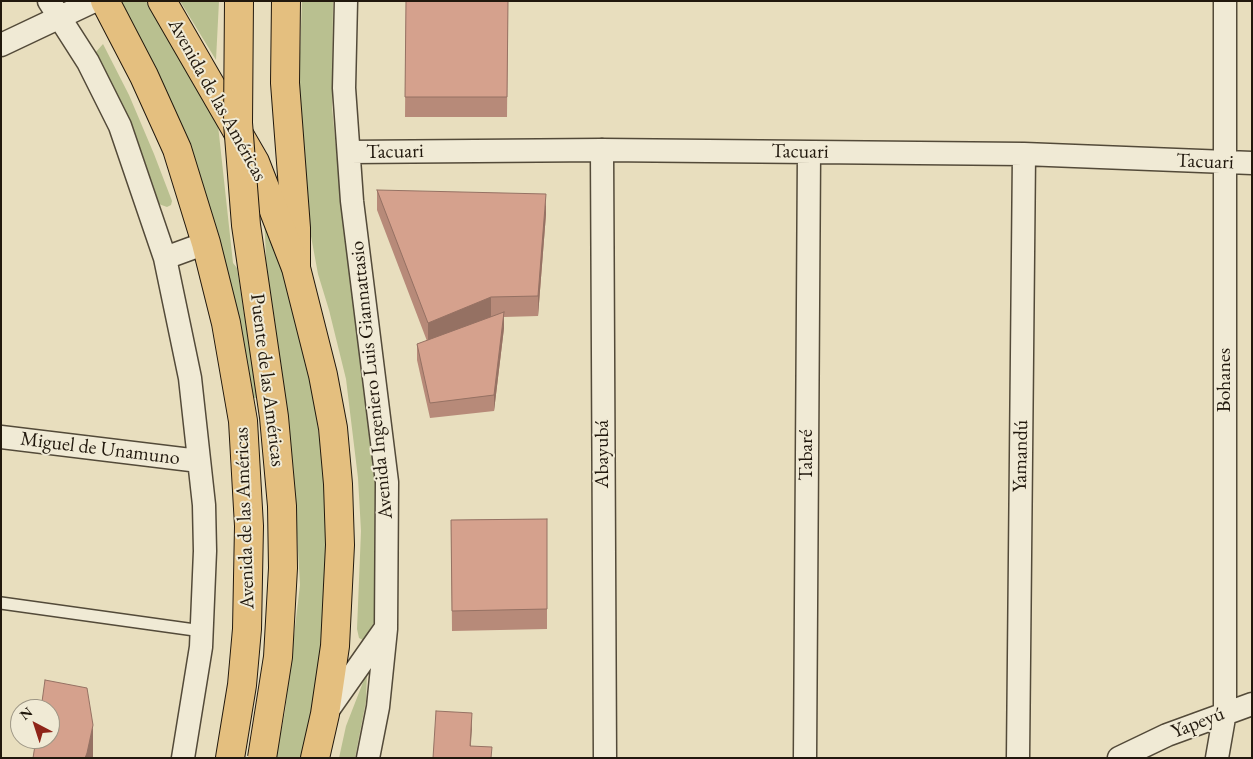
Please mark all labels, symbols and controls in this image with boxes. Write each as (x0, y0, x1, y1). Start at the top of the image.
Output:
street label: Avenida de las Américas (162, 14, 272, 186)
street label: Tacuari (366, 139, 424, 165)
street label: Tacuari (771, 139, 829, 165)
street label: Tacuari (1176, 149, 1234, 175)
street label: Avenida Ingeniero Luis Giannattasio (345, 240, 399, 520)
street label: Puente de las Américas (244, 292, 290, 468)
street label: Bohanes (1213, 348, 1237, 412)
street label: Abayubá (591, 420, 615, 488)
street label: Yamandú (1008, 420, 1034, 492)
street label: Avenida de las Américas (230, 426, 260, 610)
street label: Miguel de Unamuno (19, 427, 181, 471)
street label: Tabaré (795, 429, 819, 481)
north arrow (10, 699, 60, 749)
street label: Yapeyú (1168, 702, 1228, 744)
text: N (16, 703, 36, 724)

